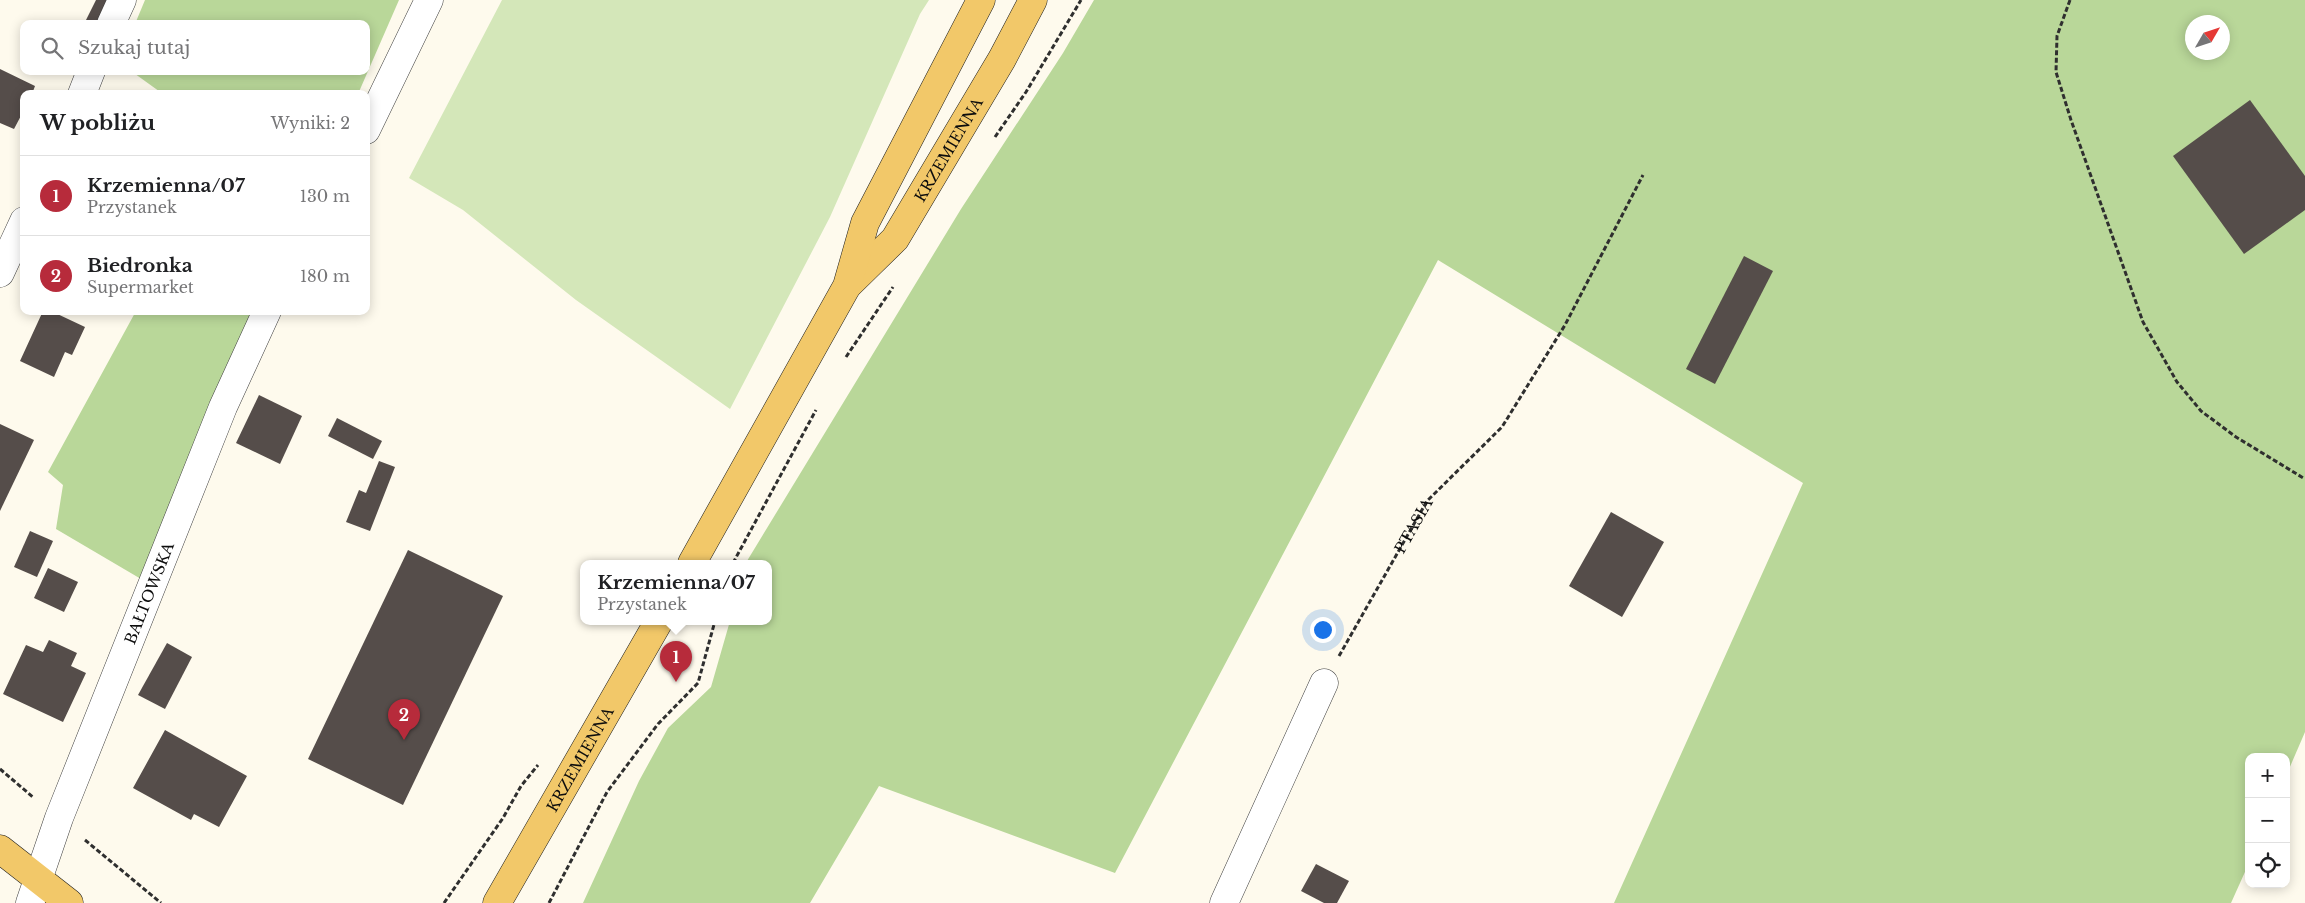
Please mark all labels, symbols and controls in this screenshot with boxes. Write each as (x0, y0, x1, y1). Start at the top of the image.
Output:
north arrow (2185, 15, 2230, 60)
search box (20, 20, 370, 75)
icon: search (38, 34, 66, 62)
text: Szukaj tutaj (78, 36, 190, 59)
street label: KRZEMIENNA (910, 94, 987, 205)
text: W pobliżu (40, 110, 155, 136)
text: Wyniki: 2 (271, 113, 350, 133)
text: Krzemienna/07 (87, 174, 245, 197)
text: 1 (53, 186, 59, 206)
text: 130 m (300, 186, 350, 206)
text: Przystanek (87, 197, 177, 217)
text: Biedronka (87, 254, 193, 277)
text: 2 (51, 266, 61, 286)
text: 180 m (300, 266, 350, 286)
text: Supermarket (87, 277, 194, 297)
street label: PTASIA (1390, 494, 1436, 556)
street label: BAŁTOWSKA (120, 539, 178, 647)
popup (580, 560, 772, 625)
text: Krzemienna/07 (597, 571, 755, 594)
text: Przystanek (597, 594, 687, 614)
your location (1310, 617, 1336, 643)
pin: 1 (660, 641, 692, 682)
pin: 2 (388, 699, 420, 740)
street label: KRZEMIENNA (542, 703, 618, 815)
map controls (2245, 753, 2290, 888)
button: + (2245, 753, 2290, 798)
button: − (2245, 798, 2290, 843)
button: locate (2245, 843, 2290, 888)

